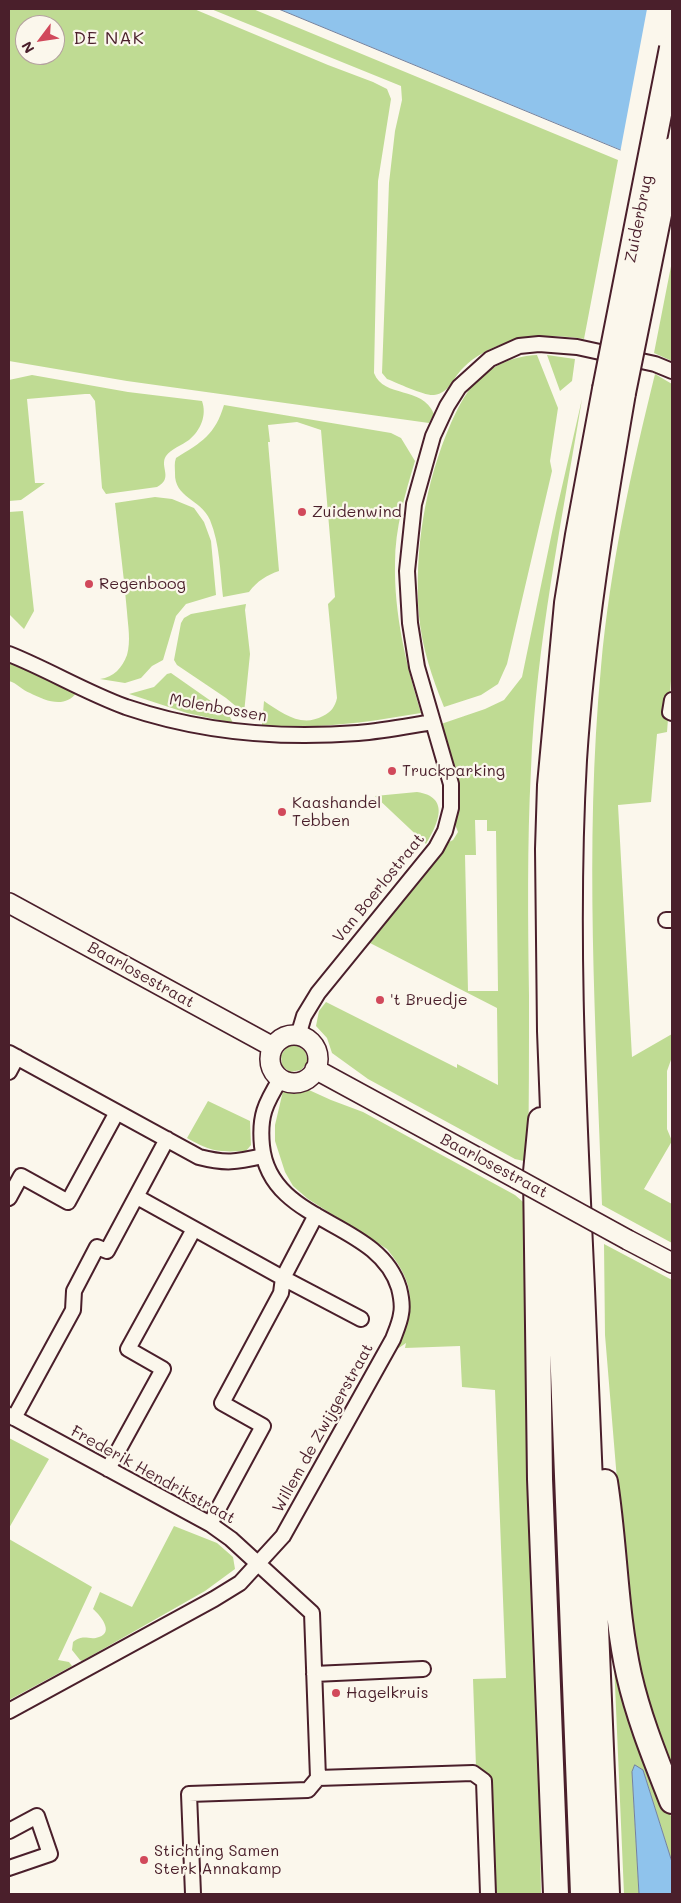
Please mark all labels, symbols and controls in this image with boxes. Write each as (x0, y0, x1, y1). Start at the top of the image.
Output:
north arrow (15, 15, 65, 65)
district label: DE NAK (73, 27, 145, 49)
text: N (17, 38, 38, 57)
street label: Zuiderbrug (621, 174, 657, 264)
place label: Zuidenwind (312, 502, 402, 522)
marker: Zuidenwind (296, 506, 308, 518)
place label: Regenboog (99, 574, 186, 594)
marker: Regenboog (83, 578, 95, 590)
street label: Molenbossen (168, 690, 268, 726)
place label: Truckparking (402, 761, 505, 781)
marker: Truckparking (386, 765, 398, 777)
place label: Kaashandel Tebben (292, 793, 381, 831)
marker: Kaashandel Tebben (276, 806, 288, 818)
street label: Van Boerlostraat (329, 830, 429, 946)
street label: Baarlosestraat (84, 938, 198, 1012)
place label: 't Bruedje (390, 990, 468, 1010)
marker: 't Bruedje (374, 994, 386, 1006)
street label: Baarlosestraat (437, 1130, 551, 1202)
street label: Willem de Zwijgerstraat (268, 1340, 378, 1516)
street label: Frederik Hendrikstraat (67, 1422, 239, 1528)
place label: Hagelkruis (346, 1683, 429, 1703)
marker: Hagelkruis (330, 1687, 342, 1699)
place label: Stichting Samen Sterk Annakamp (154, 1841, 281, 1879)
marker: Stichting Samen Sterk Annakamp (138, 1854, 150, 1866)

